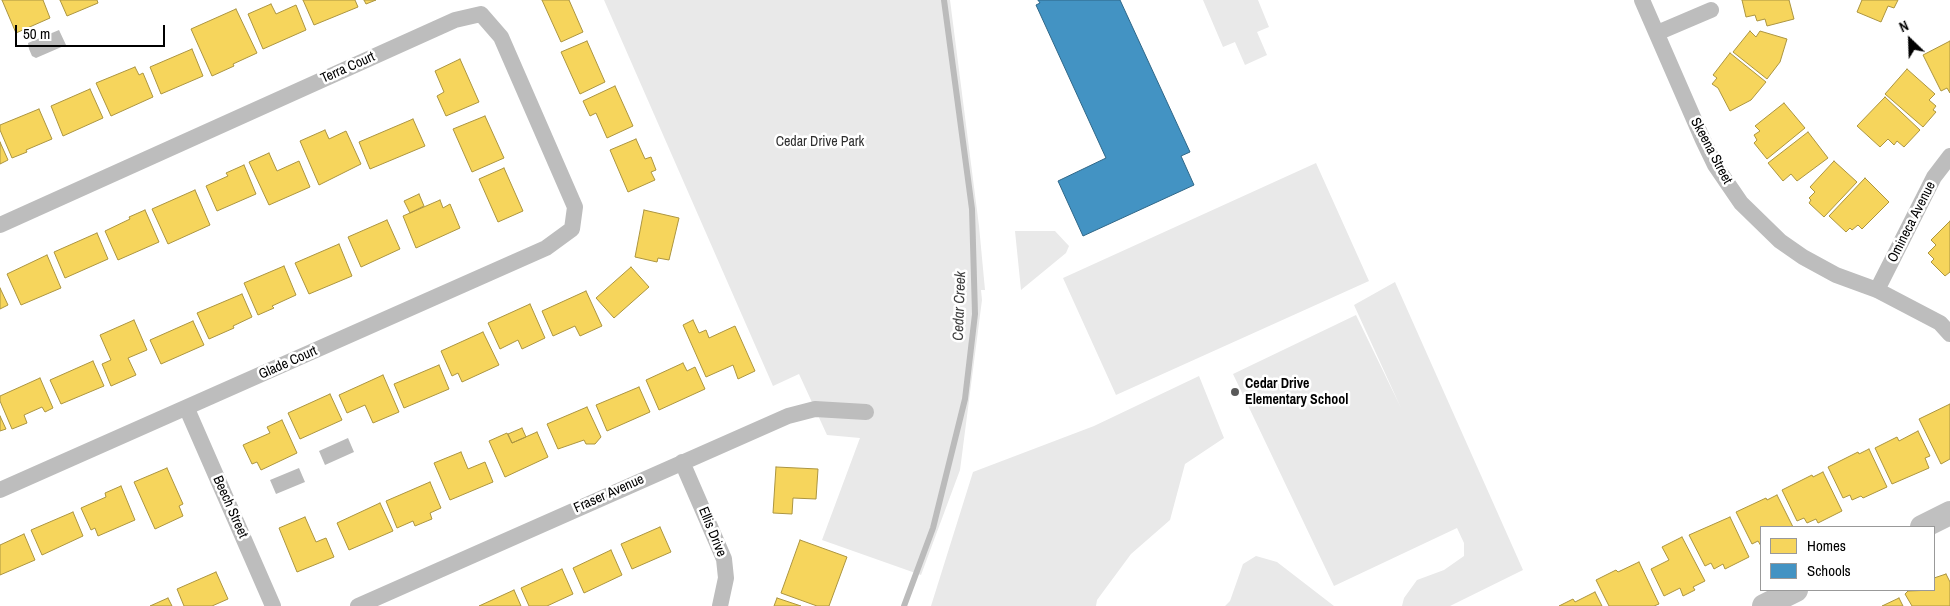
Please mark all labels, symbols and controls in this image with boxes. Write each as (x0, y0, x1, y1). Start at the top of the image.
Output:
scale bar (18, 15, 168, 47)
north arrow (1885, 15, 1935, 65)
text: N (1896, 16, 1911, 36)
text: 50 m (23, 23, 50, 44)
street label: Terra Court (318, 49, 378, 87)
street label: Skeena Street (1687, 115, 1735, 187)
park label: Cedar Drive Park (776, 134, 864, 150)
street label: Omineca Avenue (1884, 179, 1940, 265)
water label: Cedar Creek (950, 271, 970, 341)
street label: Glade Court (256, 343, 320, 383)
place label: Cedar Drive Elementary School (1245, 376, 1348, 408)
marker: Cedar Drive Elementary School (1229, 386, 1241, 398)
street label: Fraser Avenue (571, 471, 647, 517)
street label: Beech Street (209, 473, 251, 541)
street label: Ellis Drive (694, 505, 730, 559)
legend (1760, 526, 1935, 591)
text: Homes (1807, 535, 1846, 556)
text: Schools (1807, 560, 1851, 581)

